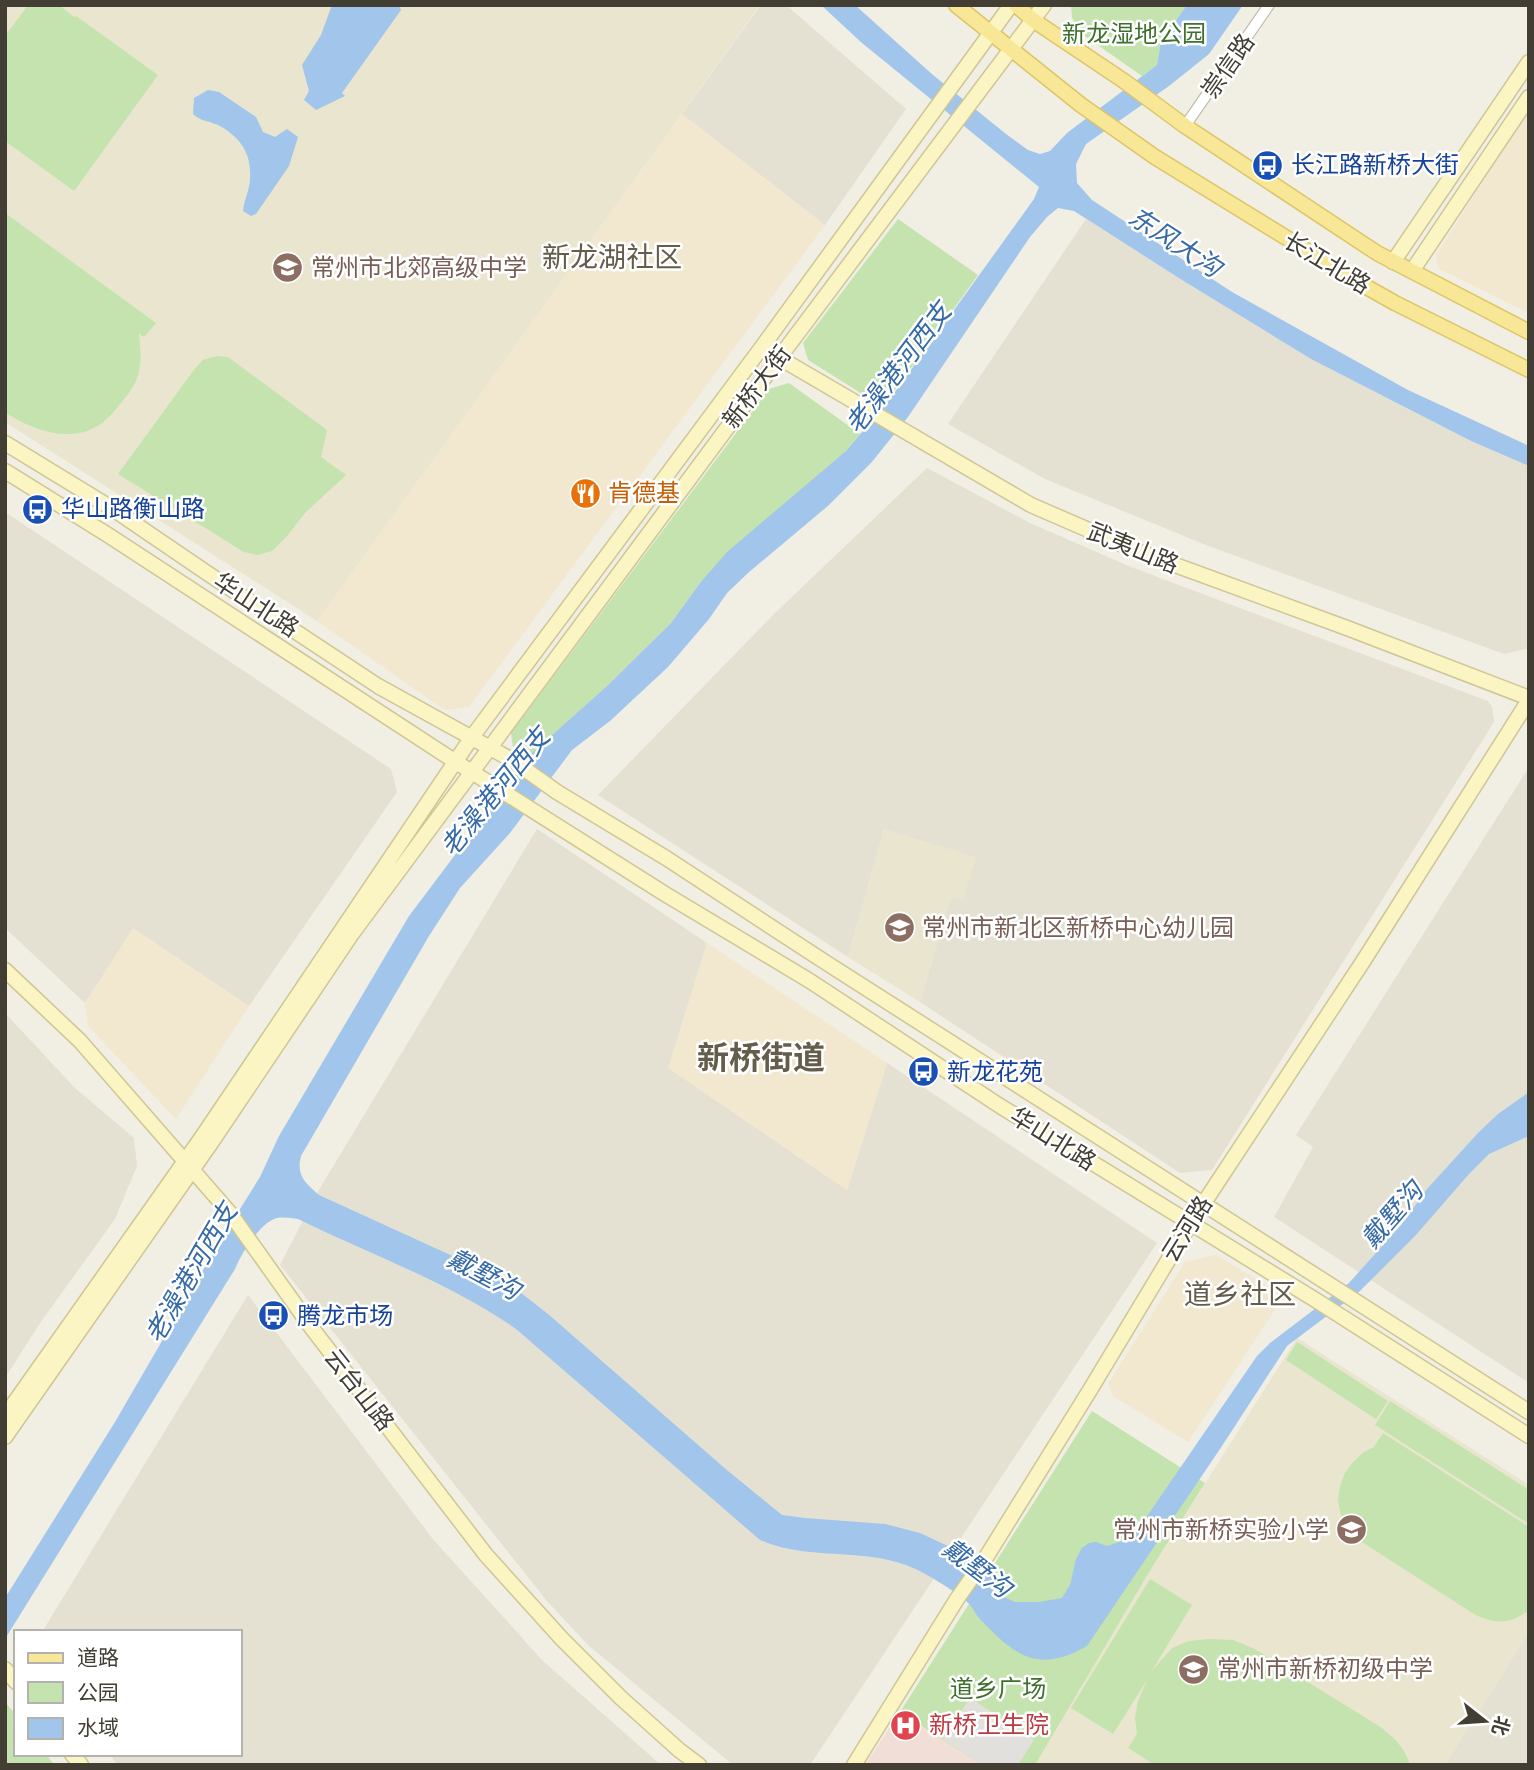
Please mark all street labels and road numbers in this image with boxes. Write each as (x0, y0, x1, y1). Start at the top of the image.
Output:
street label: 崇信路 (1194, 27, 1259, 103)
street label: 长江北路 (1279, 225, 1376, 299)
street label: 新桥大街 (715, 339, 796, 433)
street label: 武夷山路 (1084, 515, 1183, 578)
street label: 华山北路 (209, 565, 305, 642)
street label: 华山北路 (1005, 1100, 1102, 1175)
street label: 云河路 (1154, 1190, 1217, 1266)
street label: 云台山路 (319, 1342, 401, 1436)

